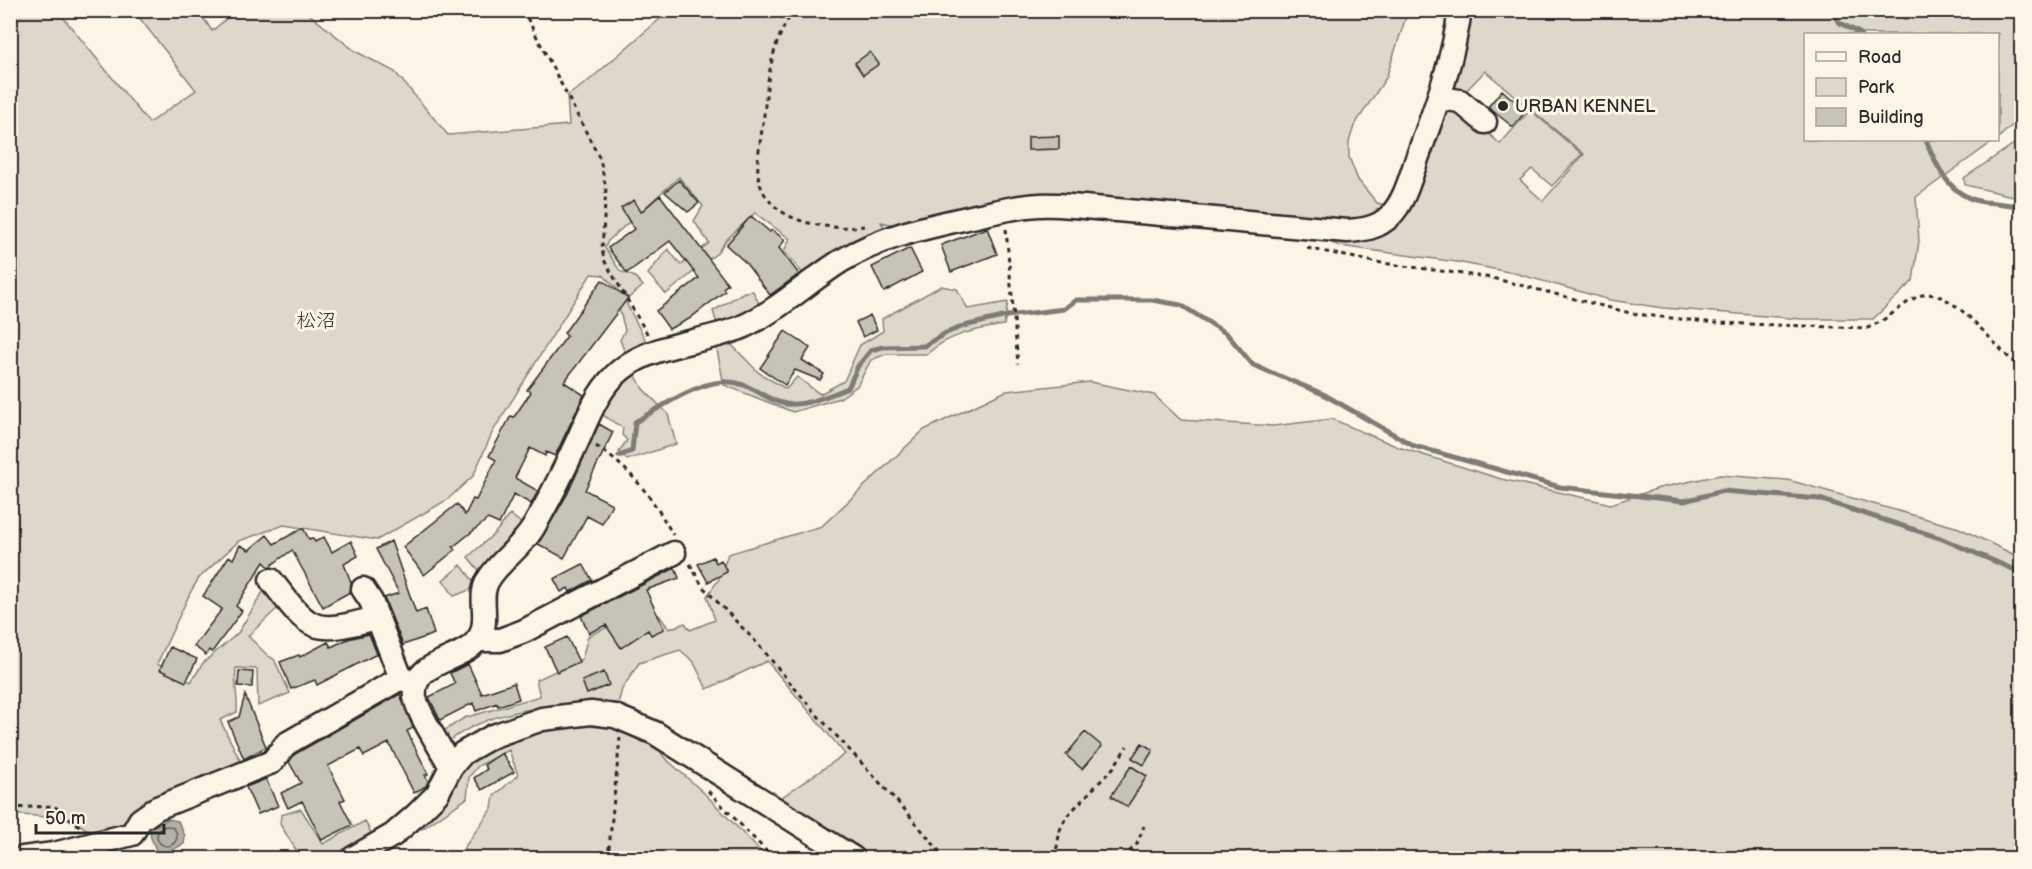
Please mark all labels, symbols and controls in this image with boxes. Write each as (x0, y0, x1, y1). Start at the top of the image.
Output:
legend (1804, 33, 1999, 141)
text: Road (1858, 47, 1902, 68)
text: Park (1858, 77, 1894, 98)
place label: URBAN KENNEL (1515, 96, 1656, 117)
marker: URBAN KENNEL (1496, 99, 1510, 113)
text: Building (1858, 107, 1924, 128)
district label: 松沼 (296, 309, 336, 333)
scale bar (36, 797, 164, 835)
text: 50 m (45, 808, 86, 829)

